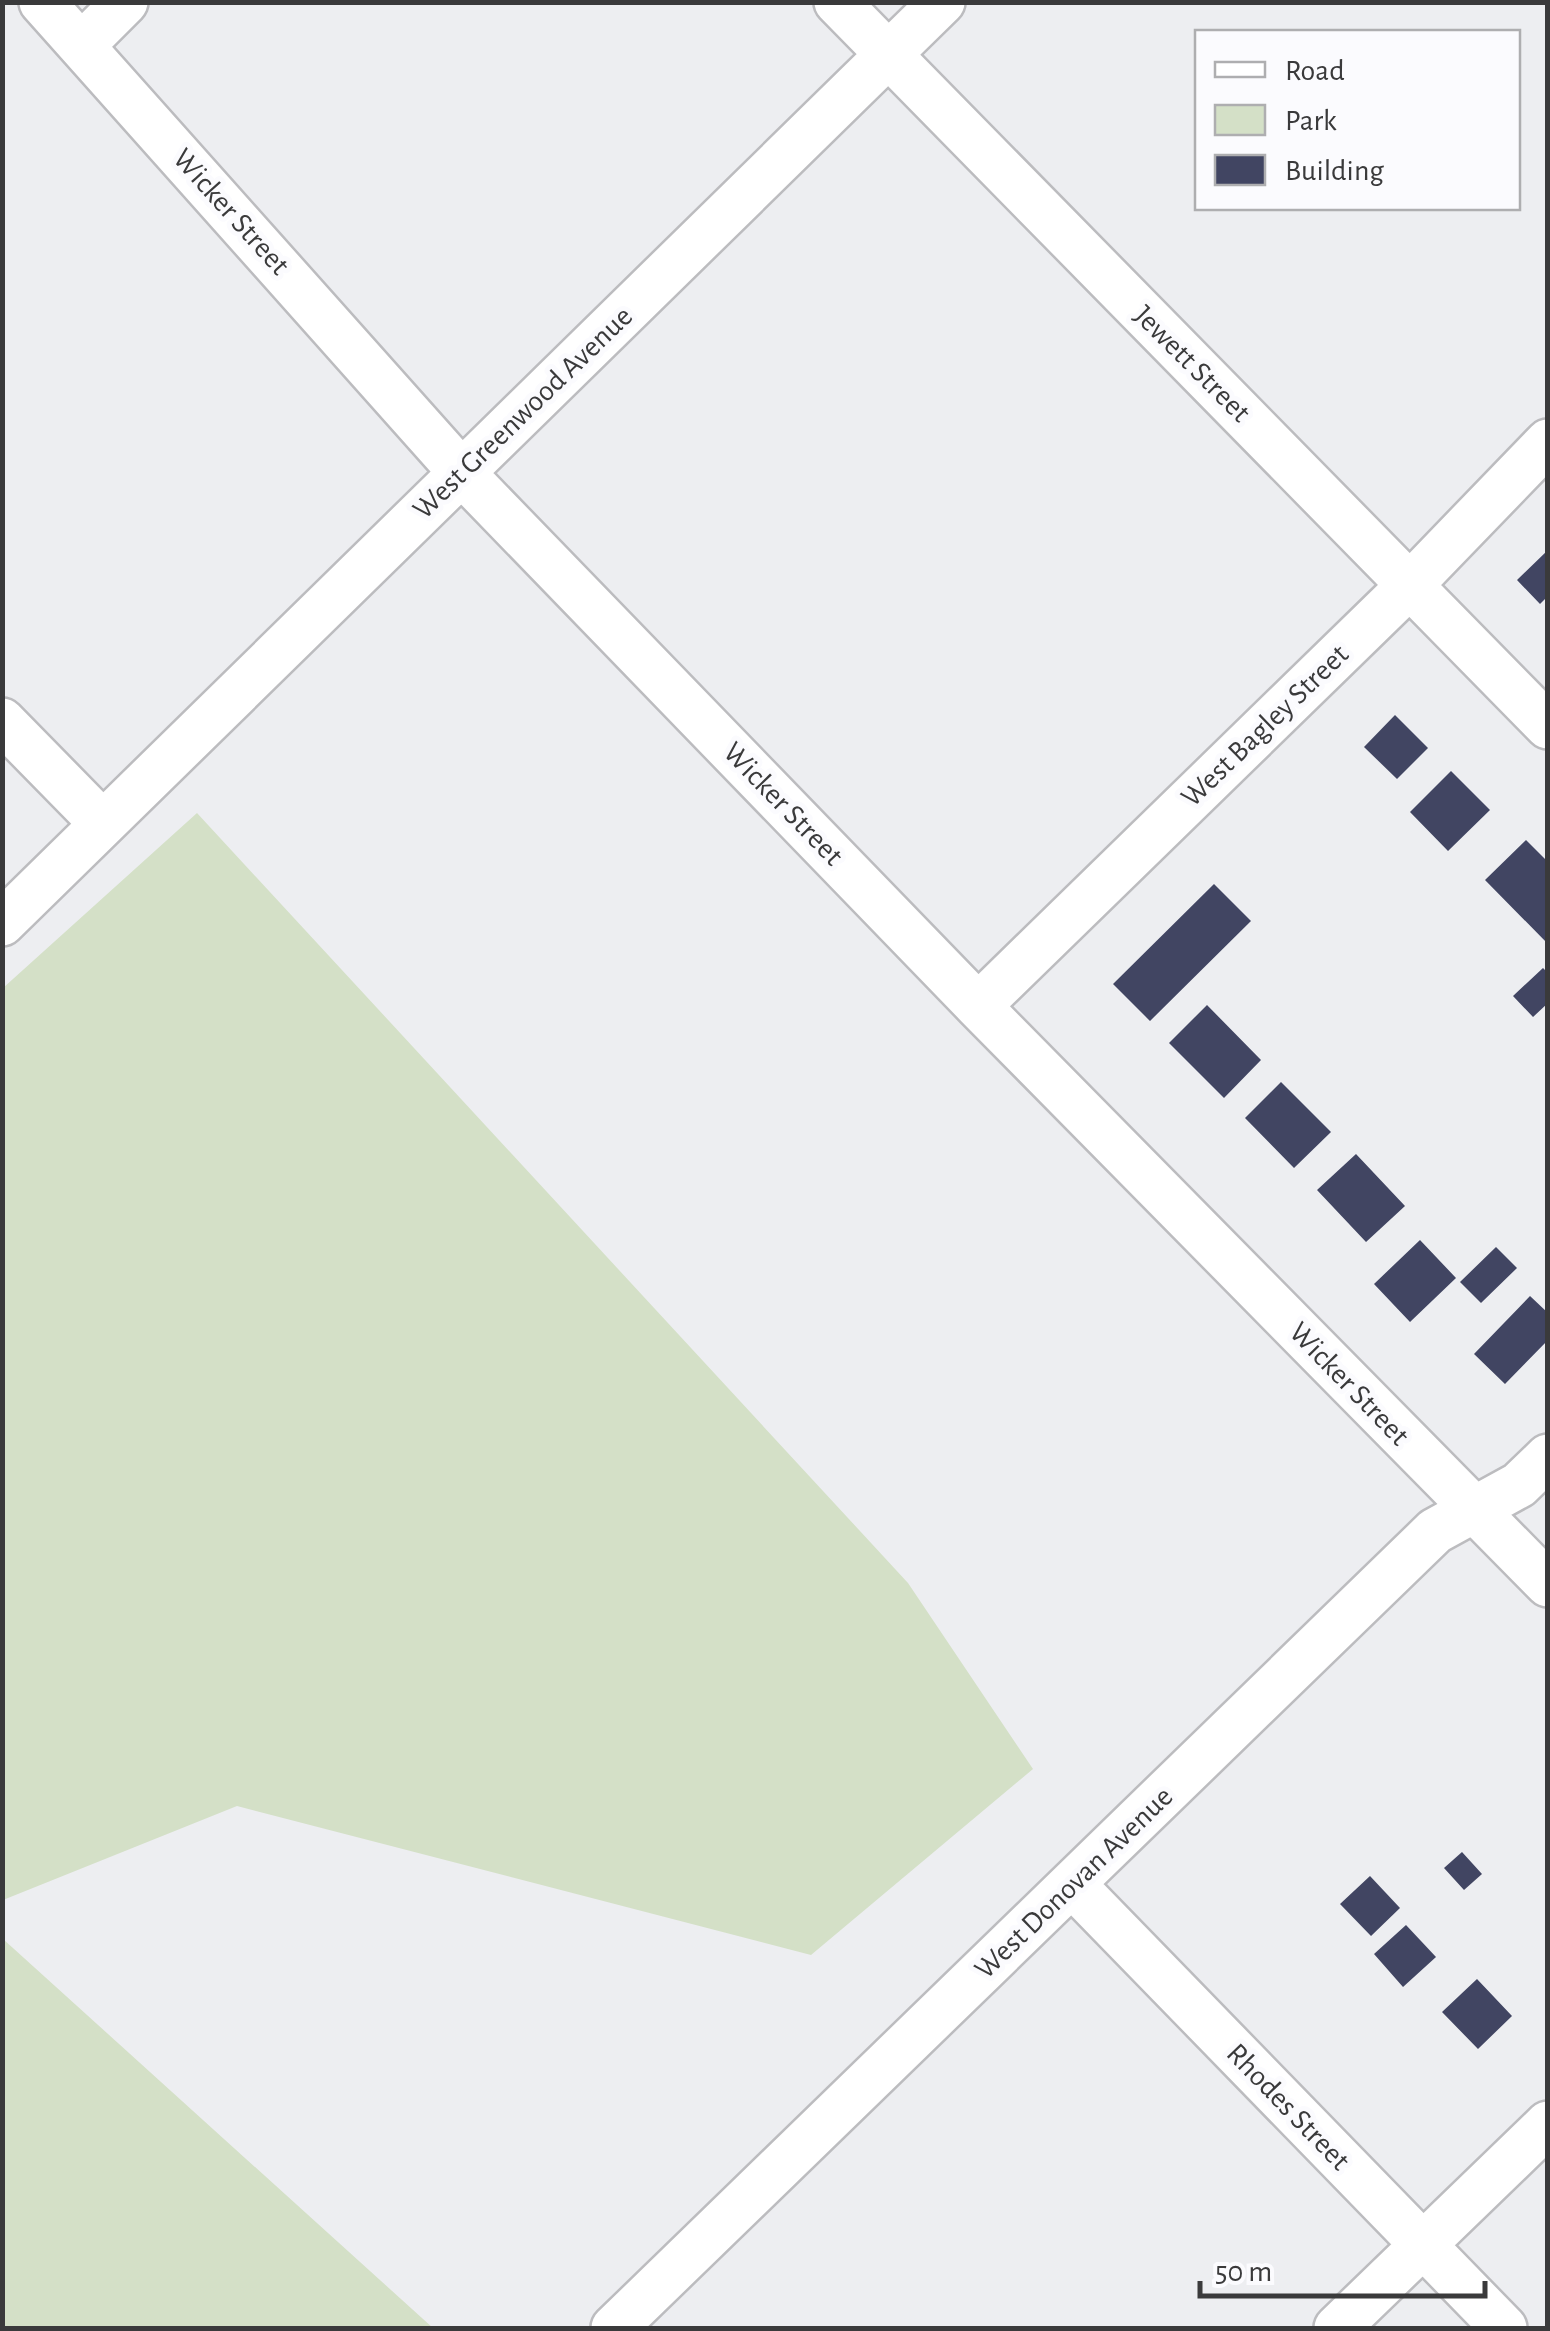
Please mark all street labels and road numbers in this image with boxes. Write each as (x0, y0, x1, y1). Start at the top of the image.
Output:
street label: Wicker Street (167, 143, 295, 281)
street label: Jewett Street (1128, 300, 1256, 428)
street label: West Greenwood Avenue (408, 301, 638, 525)
street label: West Bagley Street (1176, 639, 1355, 813)
street label: Wicker Street (717, 737, 849, 872)
street label: Wicker Street (1283, 1317, 1415, 1452)
street label: West Donovan Avenue (969, 1781, 1179, 1985)
street label: Rhodes Street (1221, 2038, 1356, 2176)

